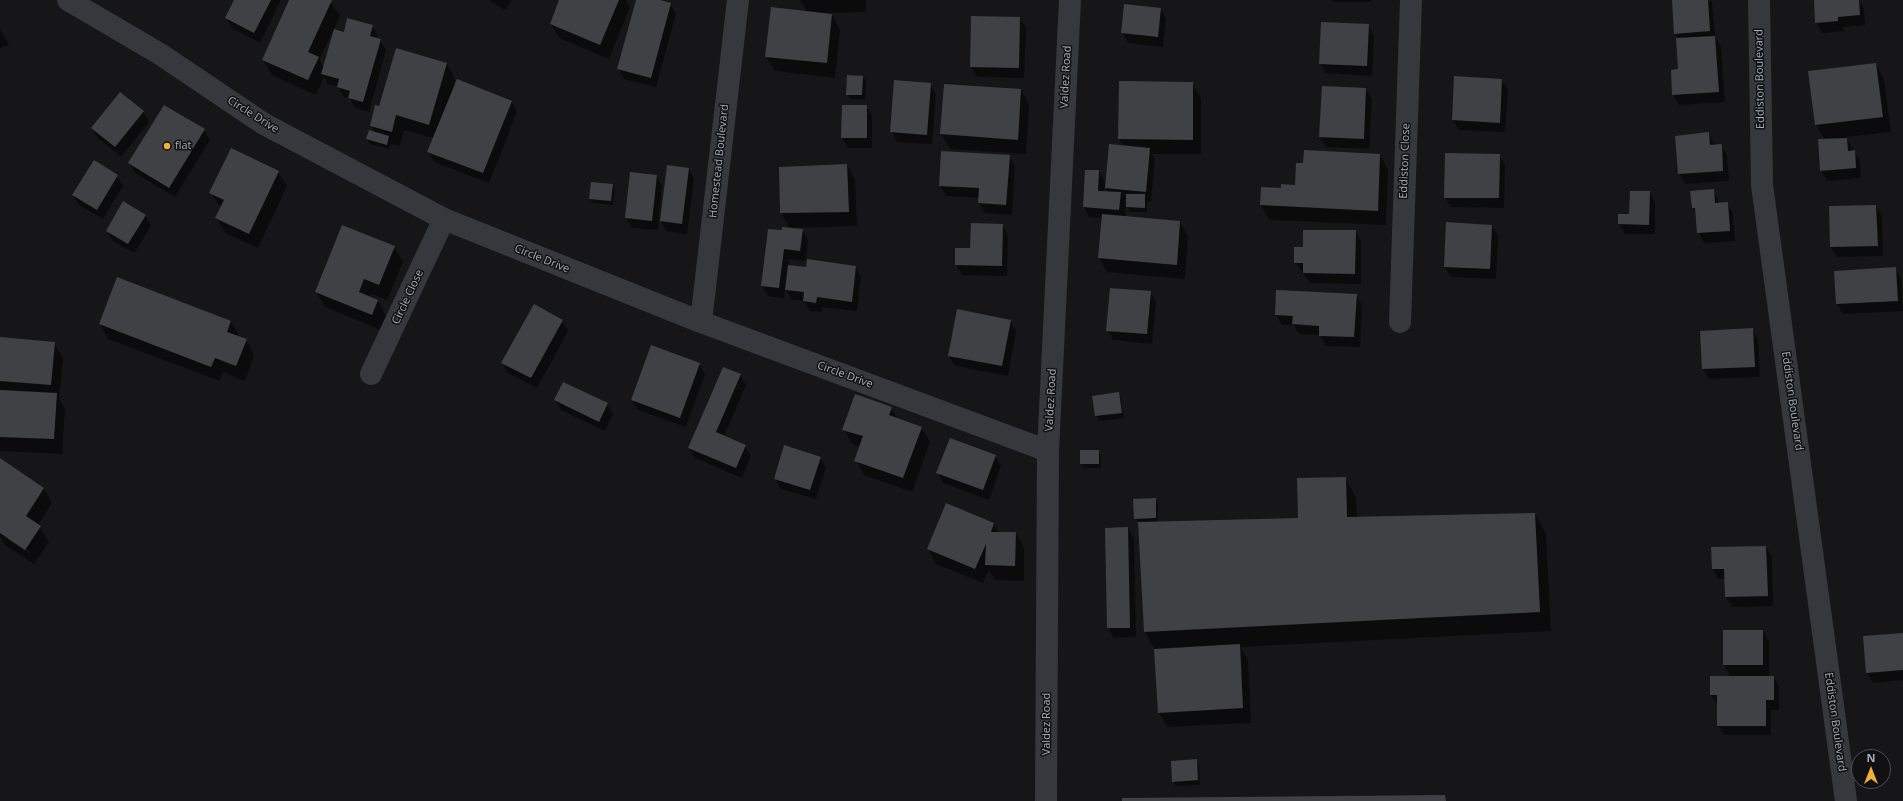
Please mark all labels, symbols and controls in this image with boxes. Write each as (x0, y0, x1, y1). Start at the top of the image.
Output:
street label: Eddiston Boulevard (1753, 29, 1767, 129)
street label: Valdez Road (1058, 45, 1074, 109)
street label: Circle Drive (225, 94, 281, 136)
street label: Homestead Boulevard (706, 103, 732, 219)
street label: Eddiston Close (1397, 123, 1413, 199)
place label: flat (175, 139, 192, 153)
marker: flat (162, 141, 172, 151)
street label: Circle Drive (513, 242, 571, 276)
street label: Circle Close (390, 267, 426, 327)
street label: Eddiston Boulevard (1779, 351, 1805, 451)
street label: Circle Drive (815, 359, 875, 391)
street label: Valdez Road (1043, 368, 1059, 432)
street label: Eddiston Boulevard (1822, 672, 1848, 772)
street label: Valdez Road (1040, 693, 1054, 755)
north arrow (1851, 749, 1891, 789)
text: N (1867, 750, 1875, 765)

